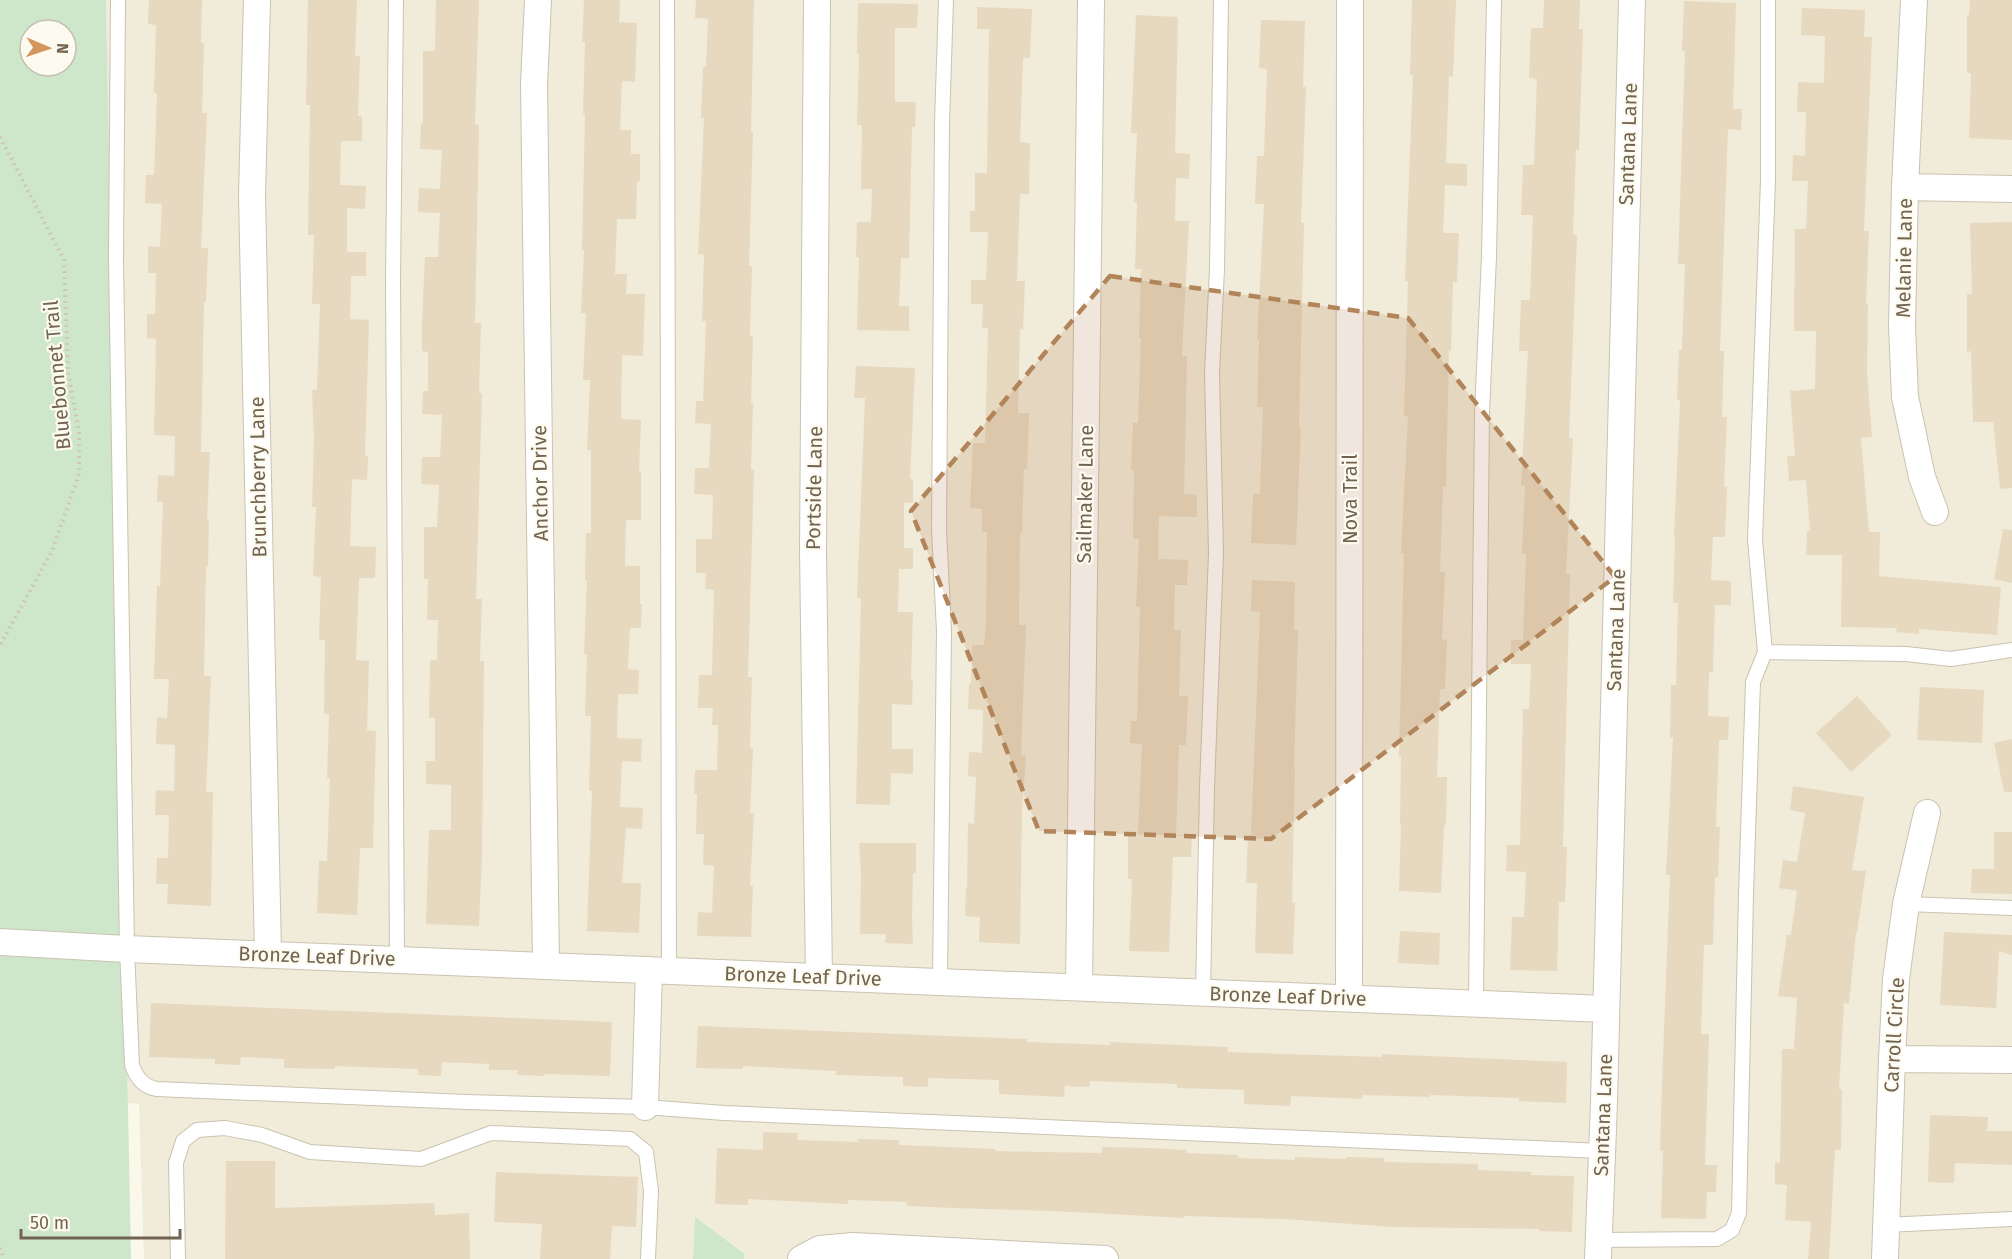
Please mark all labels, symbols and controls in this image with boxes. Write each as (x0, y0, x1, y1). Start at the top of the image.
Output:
north arrow (18, 18, 78, 78)
text: N (53, 43, 72, 54)
street label: Santana Lane (1614, 82, 1642, 206)
street label: Melanie Lane (1891, 198, 1917, 318)
street label: Bluebonnet Trail (38, 299, 75, 451)
street label: Brunchberry Lane (245, 396, 271, 558)
street label: Anchor Drive (527, 425, 553, 541)
street label: Sailmaker Lane (1072, 425, 1098, 563)
street label: Portside Lane (801, 426, 827, 550)
street label: Nova Trail (1338, 454, 1362, 544)
street label: Santana Lane (1602, 568, 1630, 692)
street label: Bronze Leaf Drive (238, 941, 396, 971)
street label: Bronze Leaf Drive (724, 961, 882, 991)
street label: Carroll Circle (1879, 977, 1909, 1093)
street label: Bronze Leaf Drive (1209, 981, 1367, 1011)
street label: Santana Lane (1589, 1053, 1617, 1177)
scale bar (21, 1202, 180, 1240)
text: 50 m (30, 1212, 69, 1234)

